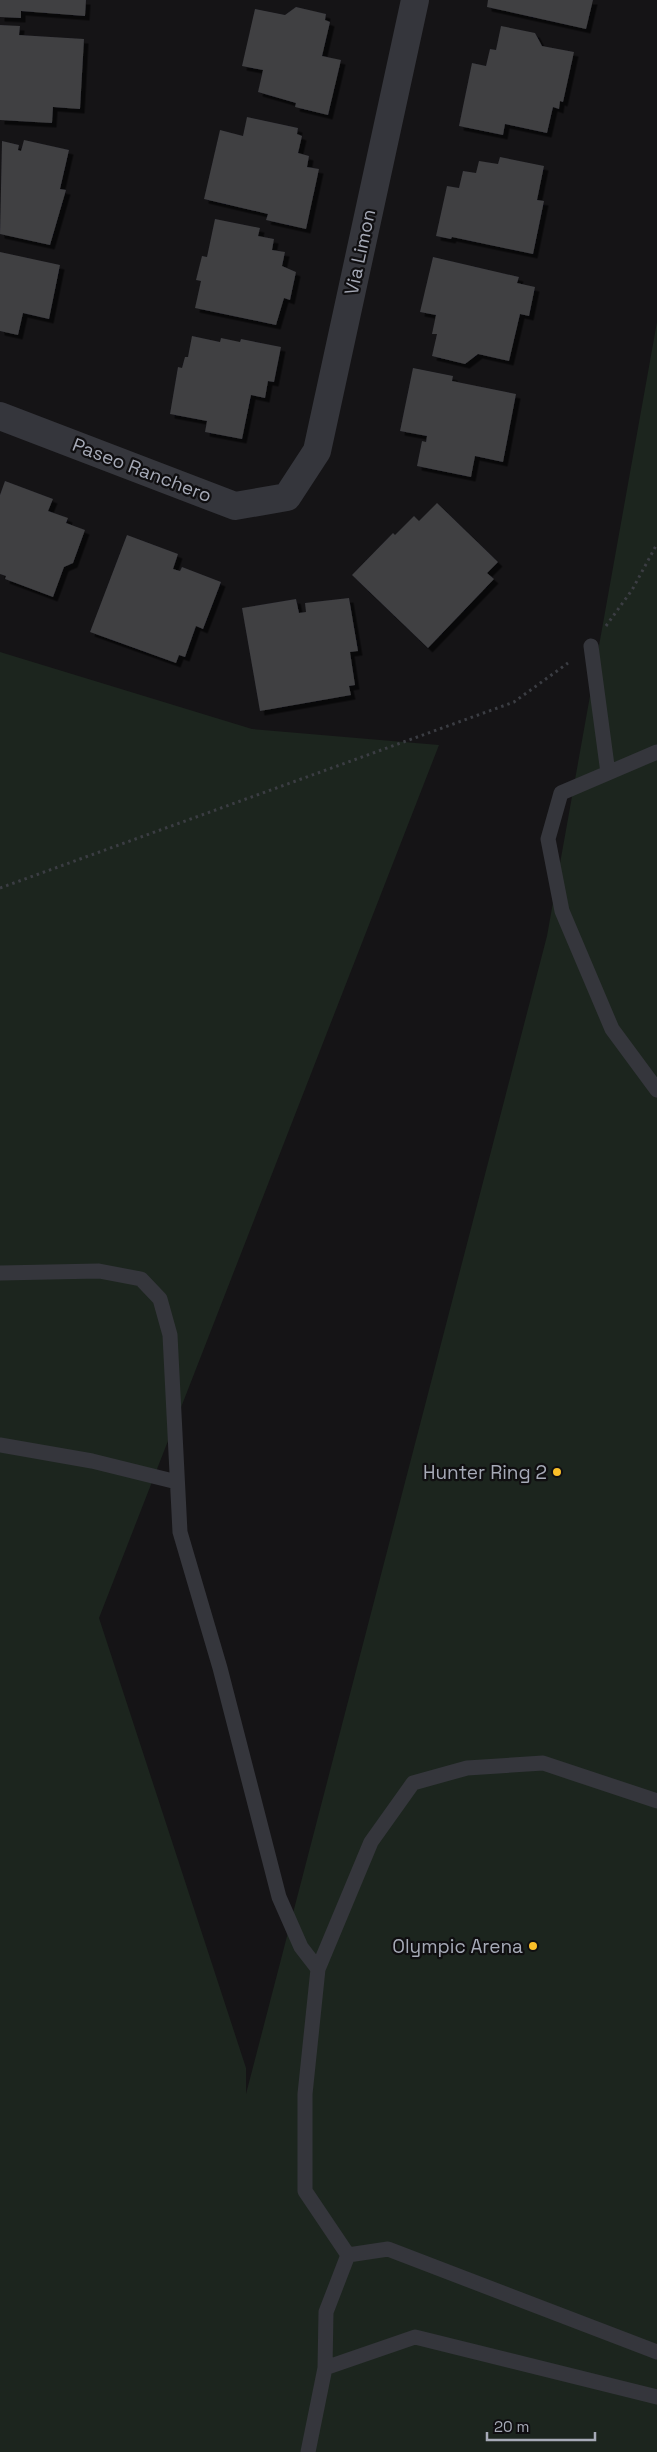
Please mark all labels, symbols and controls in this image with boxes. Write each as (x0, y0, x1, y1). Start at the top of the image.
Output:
street label: Via Limon (339, 207, 381, 297)
street label: Paseo Ranchero (69, 432, 215, 508)
place label: Hunter Ring 2 (423, 1460, 547, 1485)
marker: Hunter Ring 2 (551, 1466, 563, 1478)
place label: Olympic Arena (392, 1934, 523, 1959)
marker: Olympic Arena (527, 1940, 539, 1952)
scale bar (487, 2410, 594, 2442)
text: 20 m (494, 2417, 529, 2436)

